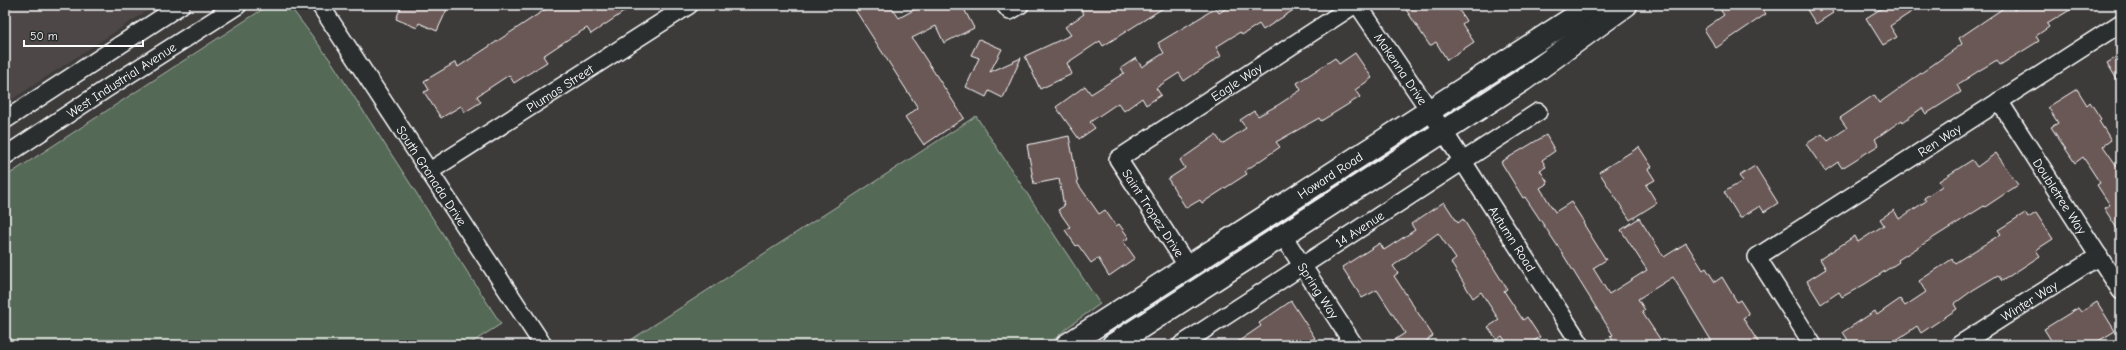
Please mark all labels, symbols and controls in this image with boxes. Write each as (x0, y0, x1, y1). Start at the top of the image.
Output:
scale bar (24, 22, 143, 48)
text: 50 m (30, 29, 58, 43)
street label: Makenna Drive (1372, 30, 1431, 108)
street label: West Industrial Avenue (64, 39, 179, 121)
street label: Plumas Street (523, 60, 597, 115)
street label: Eagle Way (1208, 60, 1265, 104)
street label: Ren Way (1915, 120, 1964, 159)
street label: South Granada Drive (394, 123, 470, 229)
street label: Howard Road (1294, 149, 1365, 202)
street label: Doubletree Way (2030, 155, 2090, 237)
street label: Saint Tropez Drive (1119, 166, 1187, 260)
street label: Autumn Road (1486, 203, 1539, 274)
street label: 14 Avenue (1332, 207, 1387, 250)
street label: Spring Way (1295, 260, 1342, 321)
street label: Winter Way (1998, 277, 2060, 324)

